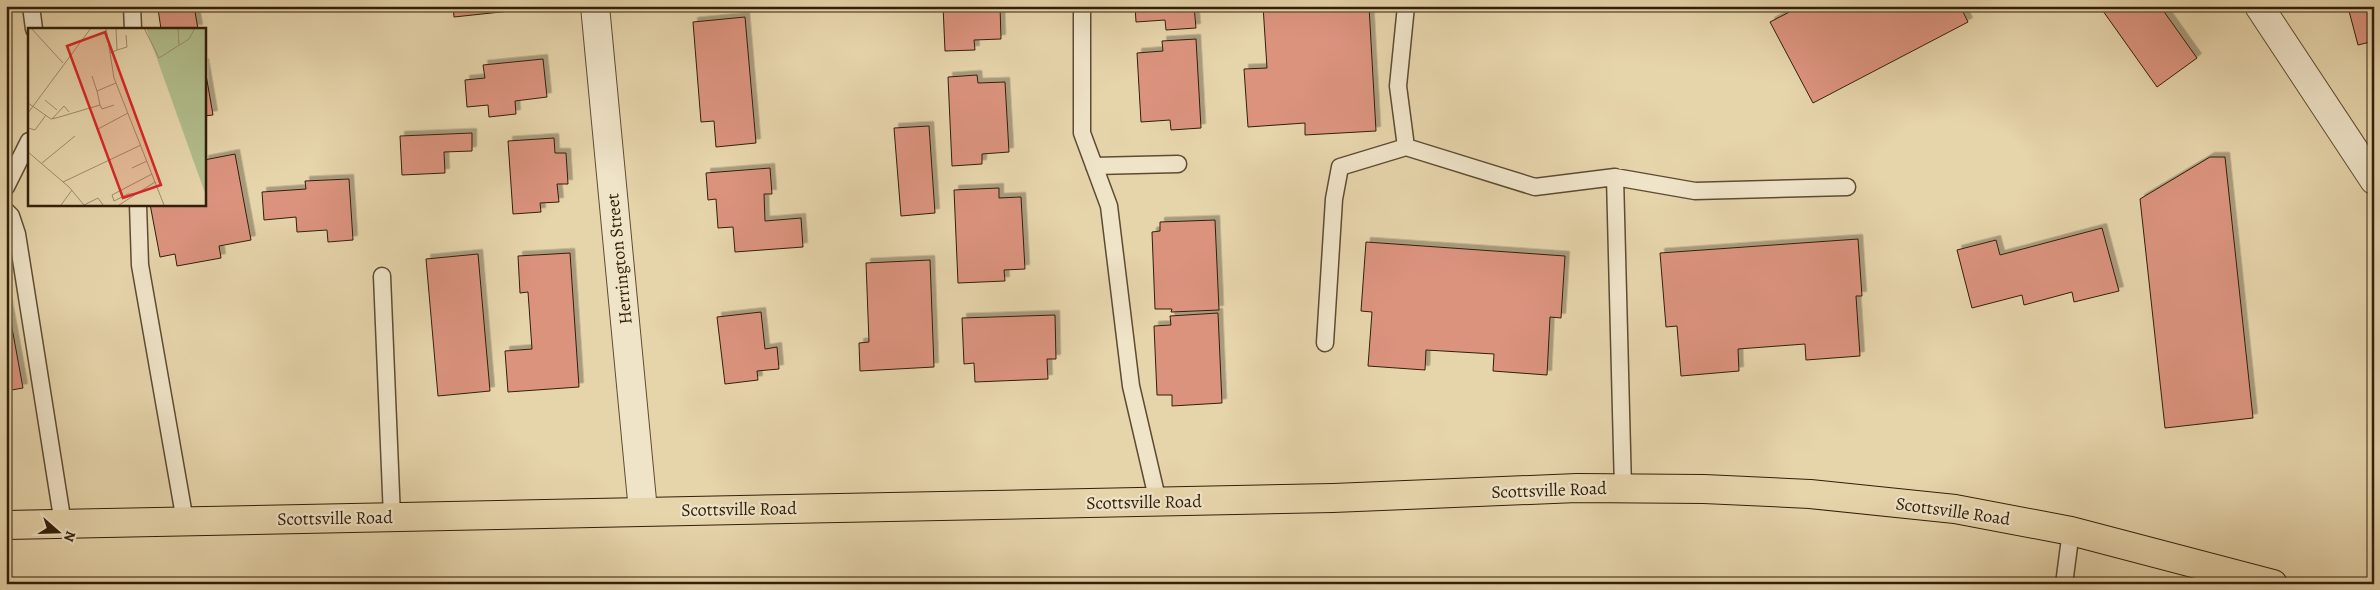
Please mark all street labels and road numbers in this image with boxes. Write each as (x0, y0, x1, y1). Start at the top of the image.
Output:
street label: Herrington Street (600, 192, 638, 326)
street label: Scottsville Road (1491, 476, 1608, 504)
street label: Scottsville Road (1086, 489, 1202, 515)
street label: Scottsville Road (1894, 491, 2012, 531)
street label: Scottsville Road (681, 496, 797, 522)
street label: Scottsville Road (277, 505, 393, 531)

